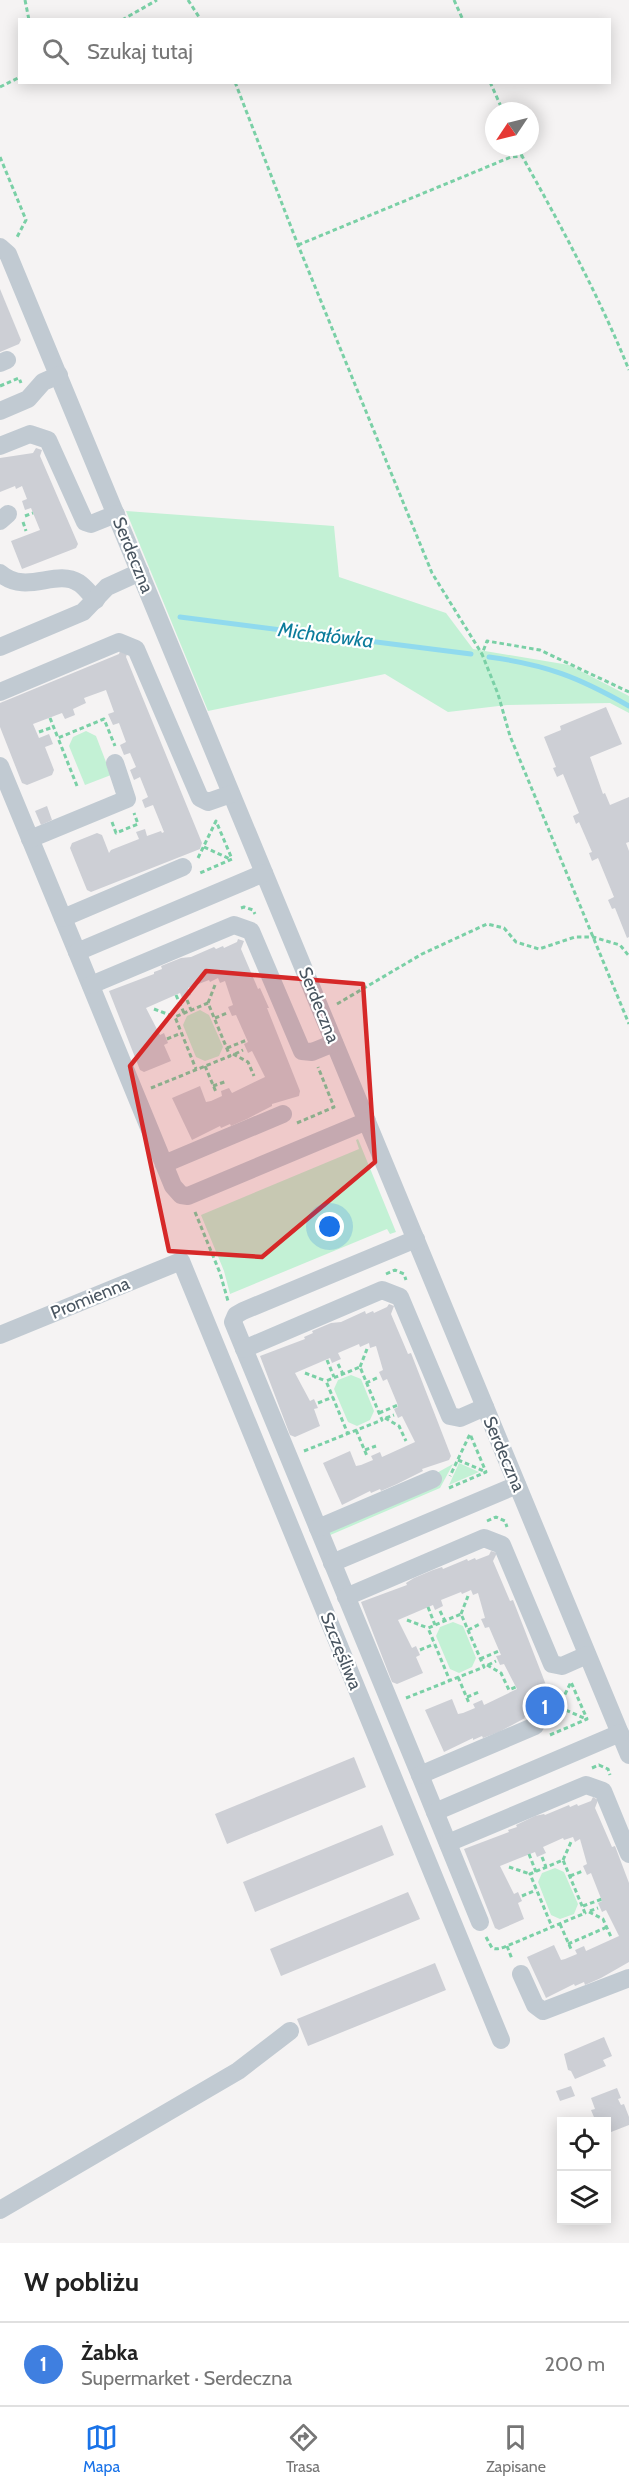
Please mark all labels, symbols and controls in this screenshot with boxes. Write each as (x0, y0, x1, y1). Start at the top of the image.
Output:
search box (18, 18, 611, 84)
icon: search (39, 35, 72, 68)
text: Szukaj tutaj (87, 38, 193, 65)
north arrow (485, 102, 539, 156)
street label: Serdeczna (108, 514, 158, 596)
water label: Michałówka (276, 617, 375, 653)
street label: Serdeczna (294, 964, 344, 1046)
your location (315, 1212, 344, 1241)
street label: Promienna (47, 1272, 133, 1324)
street label: Serdeczna (478, 1413, 530, 1495)
street label: Szczęśliwa (316, 1609, 367, 1693)
pin: 1 (526, 1684, 564, 1728)
map controls (557, 2117, 611, 2225)
button: locate (557, 2117, 611, 2171)
button: layers (557, 2171, 611, 2225)
text: W pobliżu (24, 2266, 139, 2298)
text: Żabka (81, 2339, 138, 2366)
text: 1 (40, 2352, 47, 2376)
text: 200 m (545, 2352, 605, 2376)
text: Supermarket · Serdeczna (81, 2366, 292, 2390)
tab: Mapa (83, 2421, 120, 2476)
tab: Trasa (286, 2421, 320, 2476)
tab: Zapisane (486, 2421, 546, 2476)

